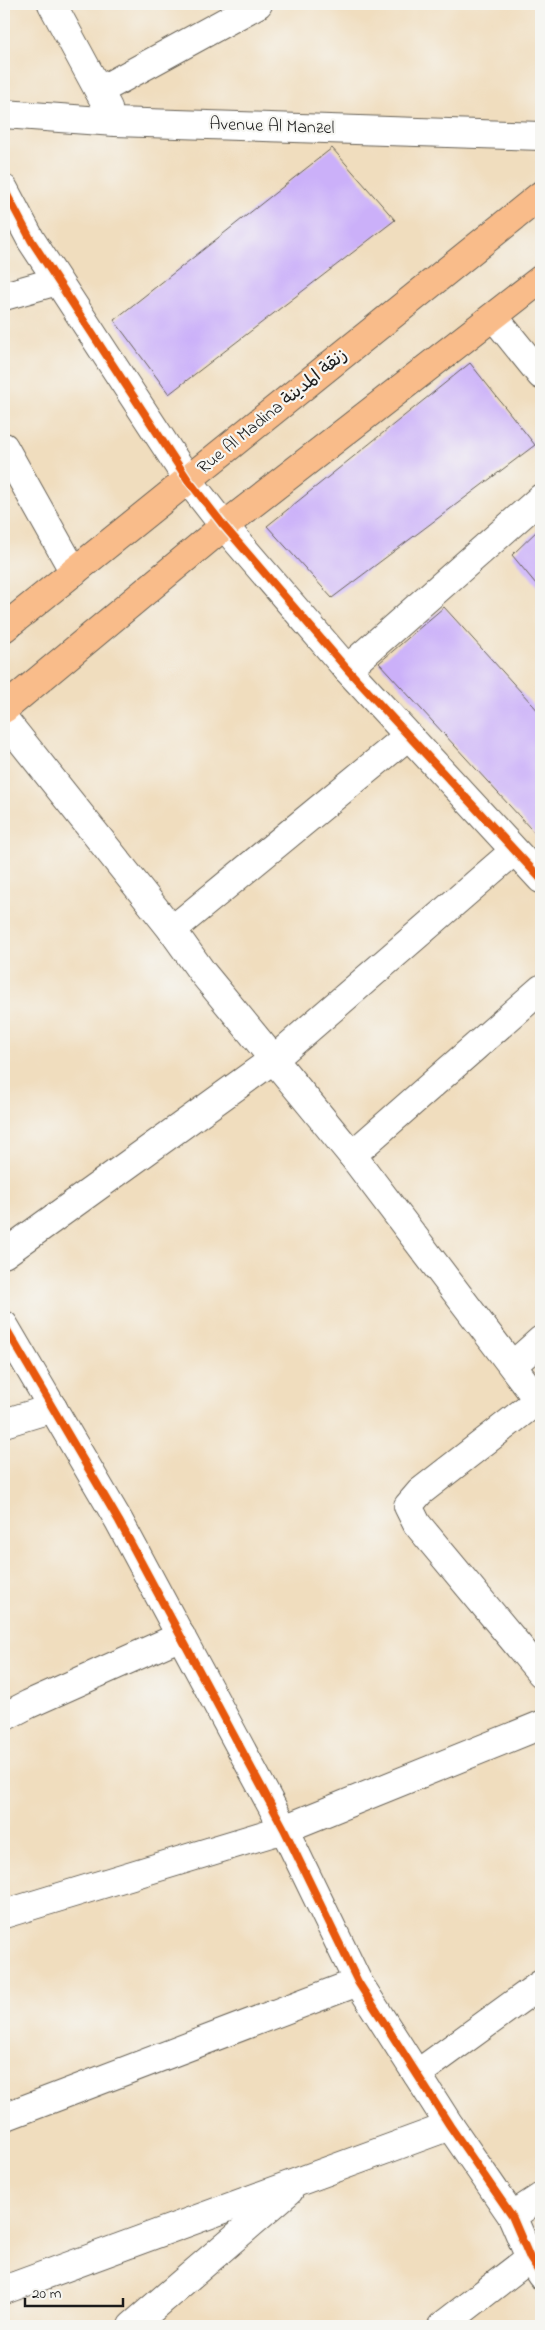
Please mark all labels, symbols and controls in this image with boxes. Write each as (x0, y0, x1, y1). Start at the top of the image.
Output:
street label: Avenue Al Manzel (209, 112, 335, 142)
street label: Rue Al Madina زنقة المدينة (192, 343, 354, 481)
scale bar (25, 2275, 122, 2307)
text: 20 m (32, 2283, 62, 2305)

